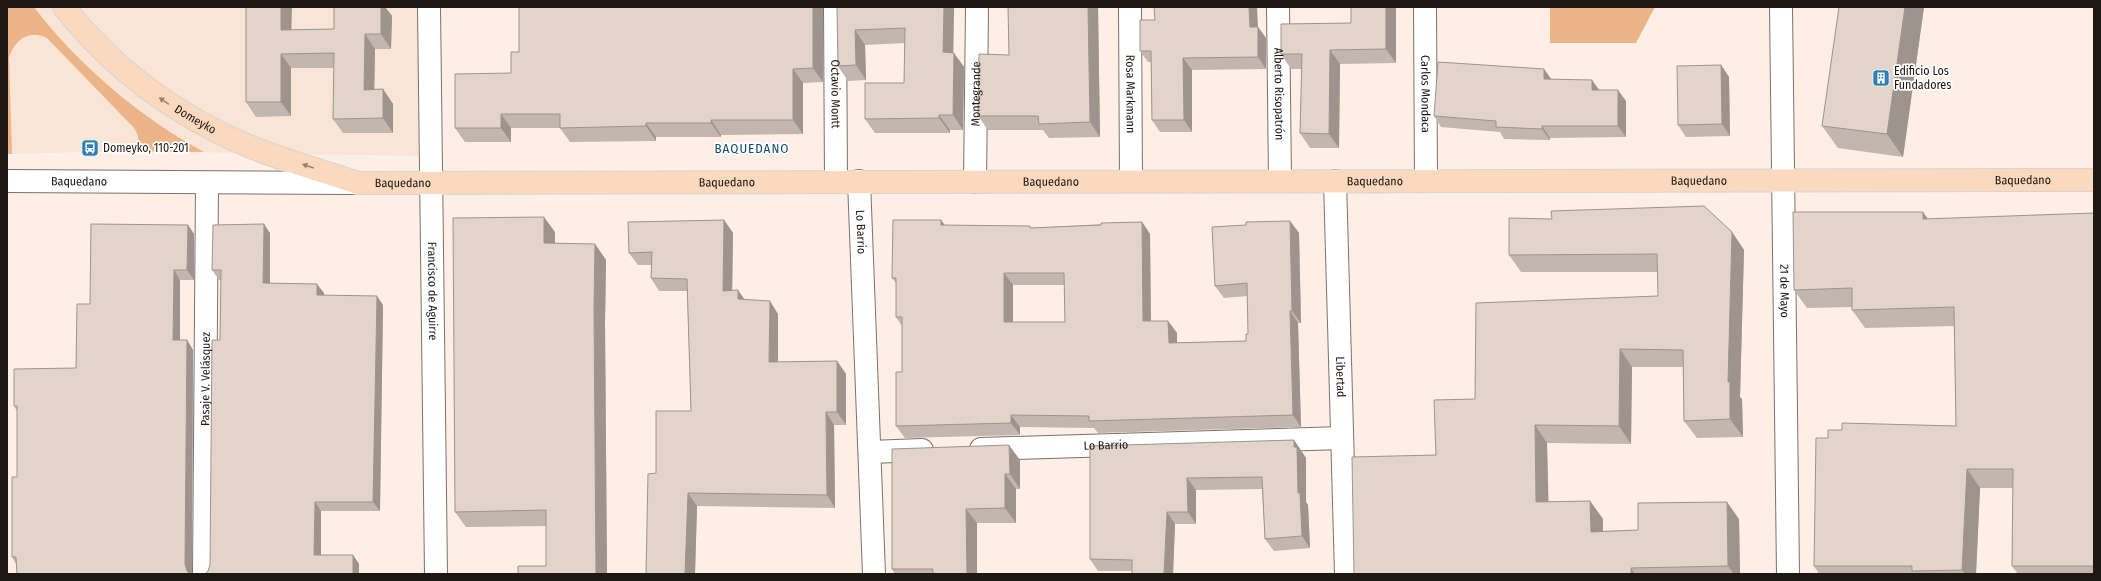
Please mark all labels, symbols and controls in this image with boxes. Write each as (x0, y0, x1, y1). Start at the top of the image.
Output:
street label: Alberto Risopatrón (1271, 48, 1287, 140)
street label: Rosa Markmann (1123, 55, 1138, 133)
street label: Carlos Mondaca (1418, 55, 1433, 133)
street label: Octavio Montt (828, 60, 843, 129)
street label: Montegrande (969, 61, 983, 127)
place label: Edificio Los Fundadores (1894, 64, 1951, 92)
building icon: Edificio Los Fundadores (1871, 68, 1891, 88)
one-way arrow (159, 97, 170, 105)
street label: Domeyko (172, 102, 218, 137)
bus stop icon: Domeyko, 110-201 (80, 138, 100, 158)
place label: Domeyko, 110-201 (103, 141, 189, 155)
district label: BAQUEDANO (715, 141, 789, 156)
one-way arrow (301, 163, 313, 169)
street label: Baquedano (1995, 173, 2051, 187)
street label: Baquedano (51, 174, 107, 189)
street label: Baquedano (1347, 174, 1403, 188)
street label: Baquedano (1671, 174, 1727, 188)
street label: Baquedano (699, 175, 755, 189)
street label: Baquedano (1023, 175, 1079, 189)
street label: Baquedano (375, 176, 431, 190)
street label: Lo Barrio (853, 210, 869, 254)
street label: Francisco de Aguirre (425, 242, 440, 340)
street label: 21 de Mayo (1777, 264, 1792, 318)
street label: Pasaje V. Velásquez (198, 332, 213, 426)
street label: Libertad (1333, 356, 1348, 398)
street label: Lo Barrio (1084, 438, 1128, 453)

